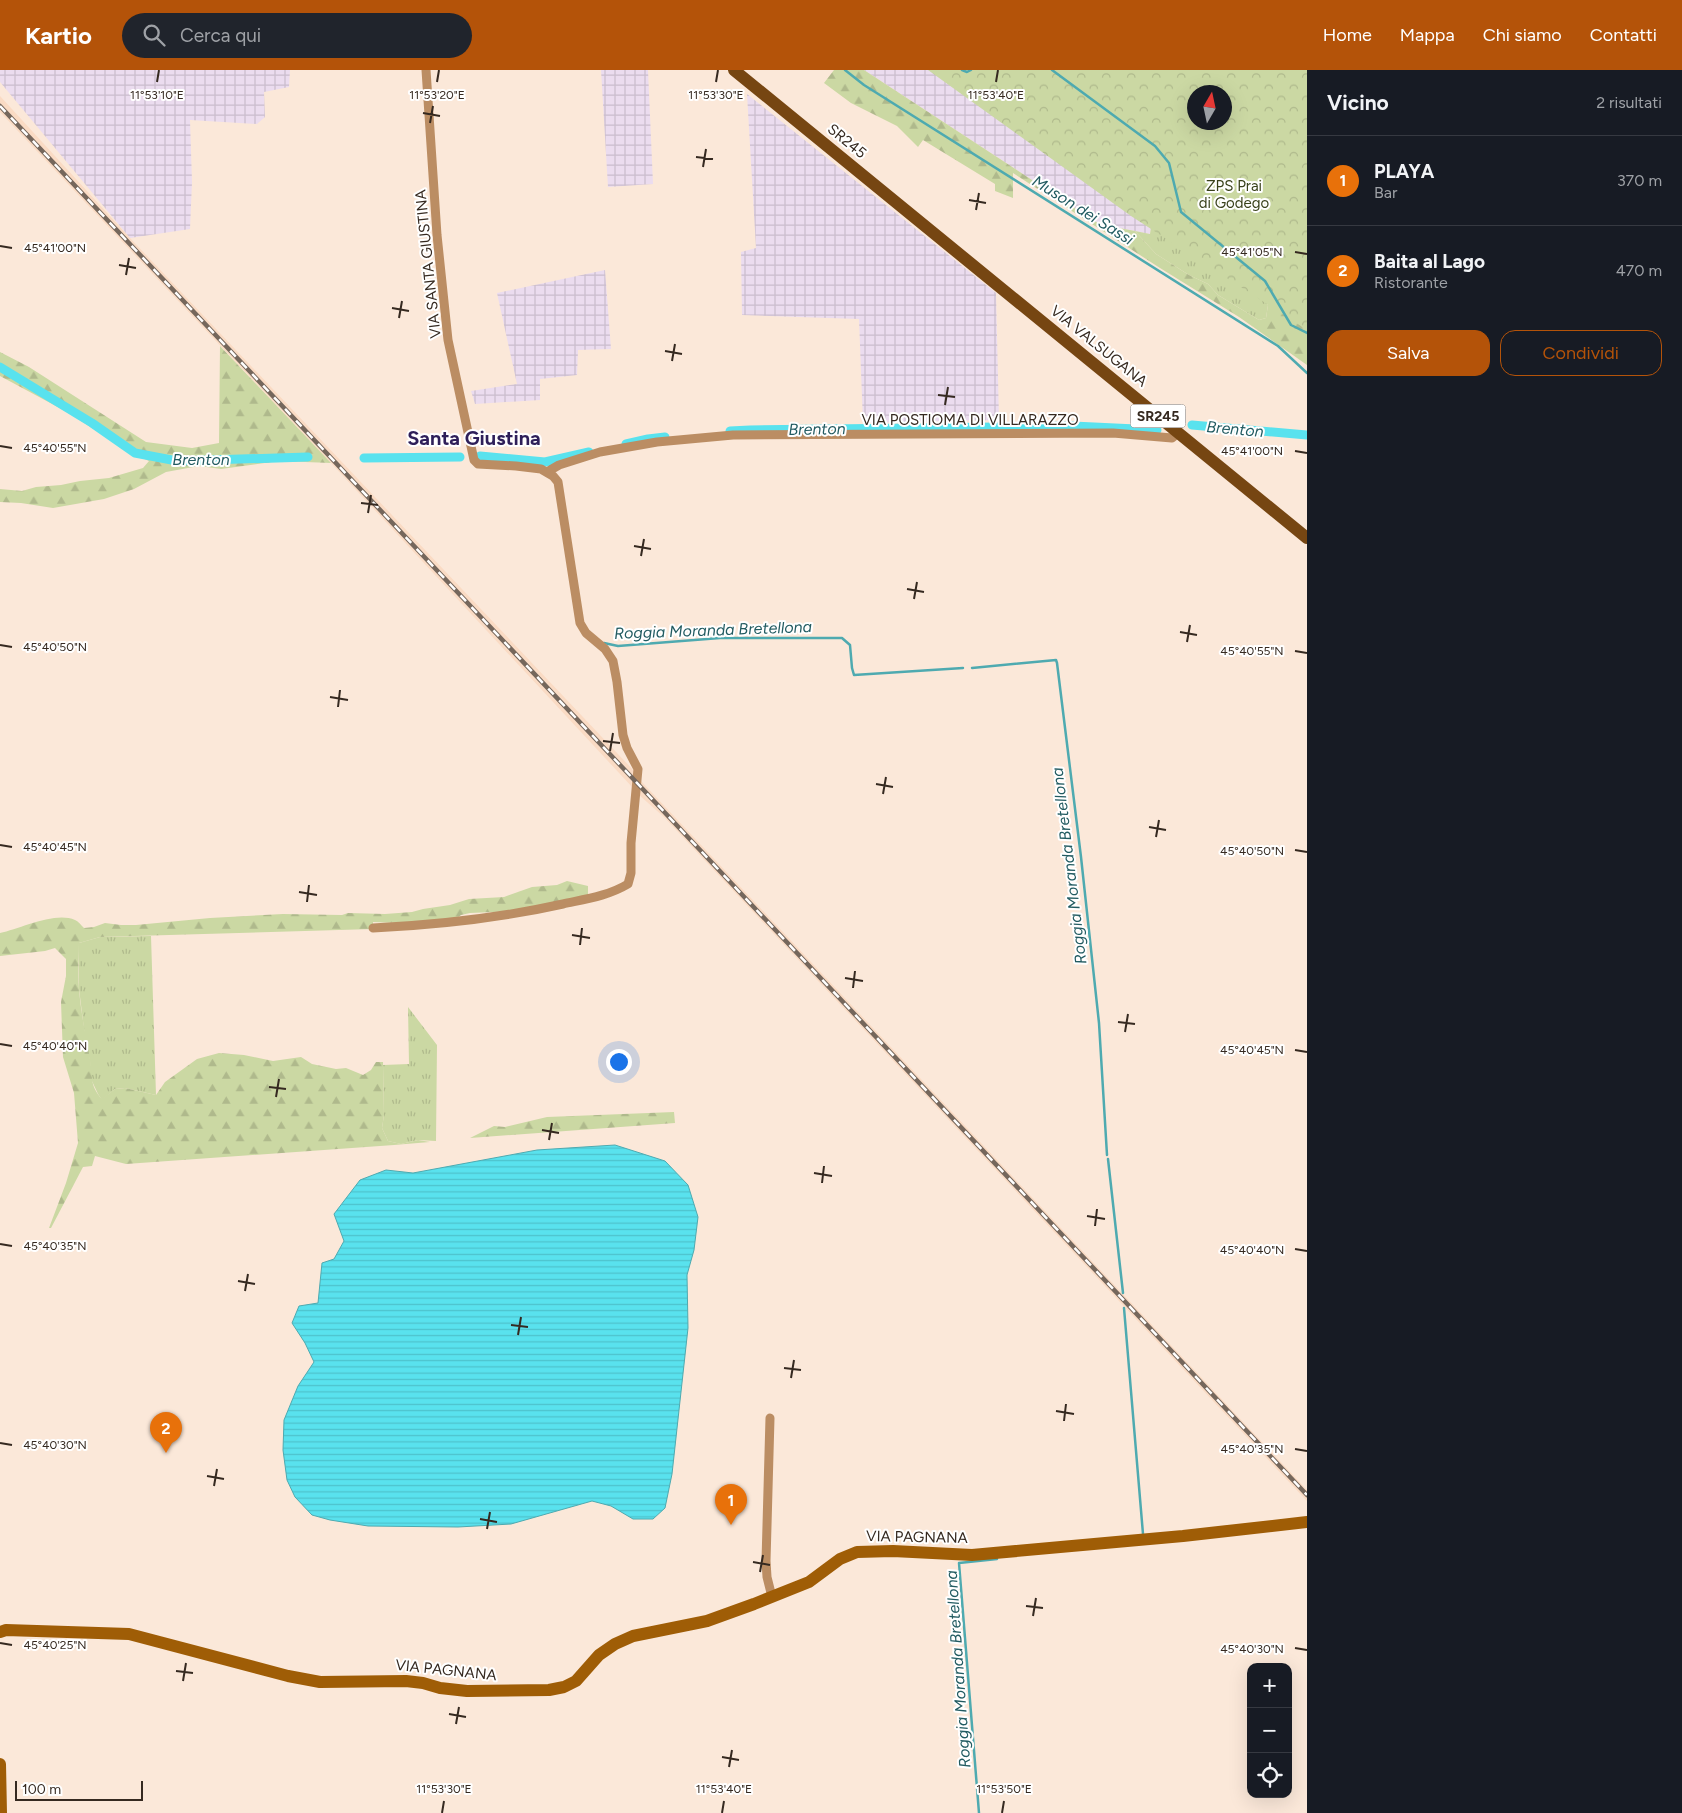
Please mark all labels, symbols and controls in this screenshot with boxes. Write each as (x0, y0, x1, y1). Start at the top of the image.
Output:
search box (122, 13, 472, 58)
text: Kartio (25, 21, 92, 50)
icon: search (140, 21, 168, 49)
text: Cerca qui (180, 24, 261, 47)
text: Home (1323, 24, 1372, 46)
text: Mappa (1400, 24, 1455, 46)
text: Chi siamo (1483, 24, 1562, 46)
text: Contatti (1590, 24, 1657, 46)
north arrow (1187, 85, 1232, 130)
text: 11°53'10"E (130, 88, 184, 102)
text: 11°53'20"E (409, 88, 465, 102)
text: 11°53'30"E (688, 88, 744, 102)
text: 11°53'40"E (968, 88, 1024, 102)
text: Vicino (1327, 90, 1389, 115)
text: 2 risultati (1596, 93, 1662, 112)
street label: SR245 (824, 120, 870, 162)
text: PLAYA (1374, 160, 1434, 183)
water label: Muson dei Sassi (1029, 171, 1137, 249)
text: 1 (1340, 171, 1346, 190)
text: 370 m (1617, 171, 1662, 190)
park label: ZPS Prai di Godego (1199, 177, 1270, 212)
text: Bar (1374, 183, 1397, 202)
street label: VIA SANTA GIUSTINA (411, 189, 445, 339)
text: 45°41'00"N (24, 241, 86, 255)
text: 45°41'05"N (1221, 245, 1283, 259)
text: Baita al Lago (1374, 250, 1485, 273)
text: 2 (1338, 261, 1348, 280)
text: 470 m (1616, 261, 1662, 280)
text: Ristorante (1374, 273, 1448, 292)
street label: VIA VALSUGANA (1047, 302, 1151, 390)
button: Salva (1327, 330, 1490, 376)
button: Condividi (1500, 330, 1662, 376)
road number: SR245 (1130, 404, 1186, 428)
street label: VIA POSTIOMA DI VILLARAZZO (861, 411, 1079, 429)
water label: Brenton (1206, 417, 1264, 441)
water label: Brenton (788, 419, 846, 439)
district label: Santa Giustina (407, 426, 541, 450)
text: 45°40'55"N (23, 441, 87, 455)
text: 45°41'00"N (1221, 444, 1283, 458)
water label: Brenton (172, 450, 230, 469)
water label: Roggia Moranda Bretellona (614, 617, 812, 643)
text: 45°40'50"N (23, 640, 87, 654)
text: 45°40'55"N (1220, 644, 1284, 658)
water label: Roggia Moranda Bretellona (1048, 767, 1090, 965)
text: 45°40'45"N (23, 840, 87, 854)
text: 45°40'50"N (1220, 844, 1284, 858)
text: 45°40'40"N (23, 1039, 87, 1053)
text: 45°40'45"N (1220, 1043, 1284, 1057)
your location (606, 1049, 632, 1075)
text: 45°40'35"N (24, 1239, 86, 1253)
text: 45°40'40"N (1220, 1243, 1284, 1257)
pin: 2 (150, 1412, 182, 1453)
text: 45°40'30"N (23, 1438, 87, 1452)
text: 45°40'35"N (1221, 1442, 1283, 1456)
pin: 1 (715, 1484, 747, 1525)
street label: VIA PAGNANA (866, 1527, 968, 1547)
water label: Roggia Moranda Bretellona (942, 1570, 974, 1768)
text: 45°40'25"N (23, 1638, 87, 1652)
text: 45°40'30"N (1220, 1642, 1284, 1656)
street label: VIA PAGNANA (394, 1656, 498, 1684)
map controls (1247, 1663, 1292, 1798)
button: + (1247, 1663, 1292, 1708)
button: − (1247, 1708, 1292, 1753)
button: locate (1247, 1753, 1292, 1798)
scale bar (15, 1778, 142, 1801)
text: 100 m (22, 1781, 61, 1798)
text: 11°53'30"E (416, 1782, 472, 1796)
text: 11°53'40"E (696, 1782, 752, 1796)
text: 11°53'50"E (976, 1782, 1032, 1796)

